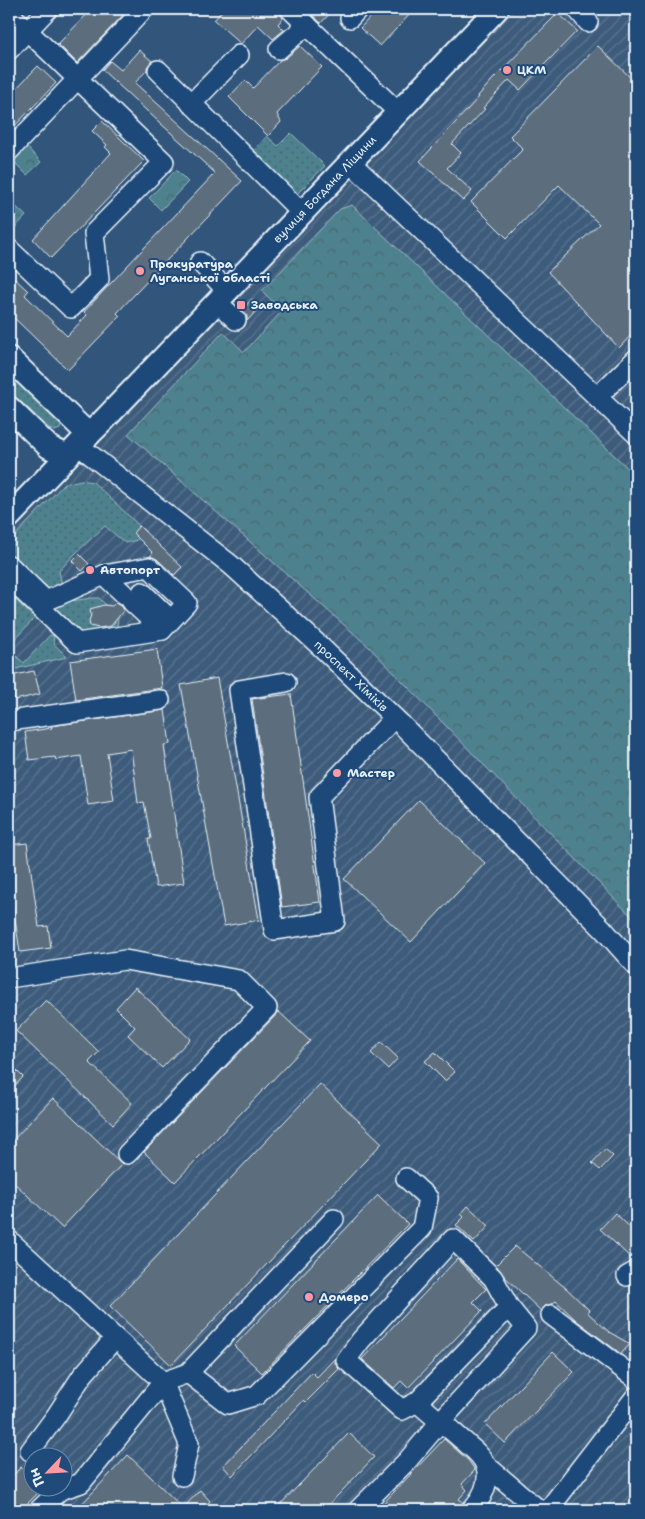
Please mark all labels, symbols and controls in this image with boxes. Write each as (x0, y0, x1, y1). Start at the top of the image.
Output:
place label: ЦКМ (517, 62, 546, 78)
marker: ЦКМ (501, 64, 513, 76)
street label: вулиця Богдана Ліщини (269, 132, 380, 247)
place label: Прокуратура Луганської області (150, 256, 271, 286)
marker: Прокуратура Луганської області (134, 265, 146, 277)
place label: Заводська (251, 297, 319, 313)
marker: Заводська (235, 299, 247, 311)
place label: Автопорт (100, 562, 161, 578)
marker: Автопорт (84, 564, 96, 576)
street label: проспект Хіміків (311, 637, 391, 715)
place label: Мастер (347, 765, 395, 781)
marker: Мастер (331, 767, 343, 779)
place label: Домеро (319, 1289, 369, 1305)
marker: Домеро (303, 1291, 315, 1303)
north arrow (22, 1446, 72, 1496)
text: Пн (24, 1465, 48, 1490)

